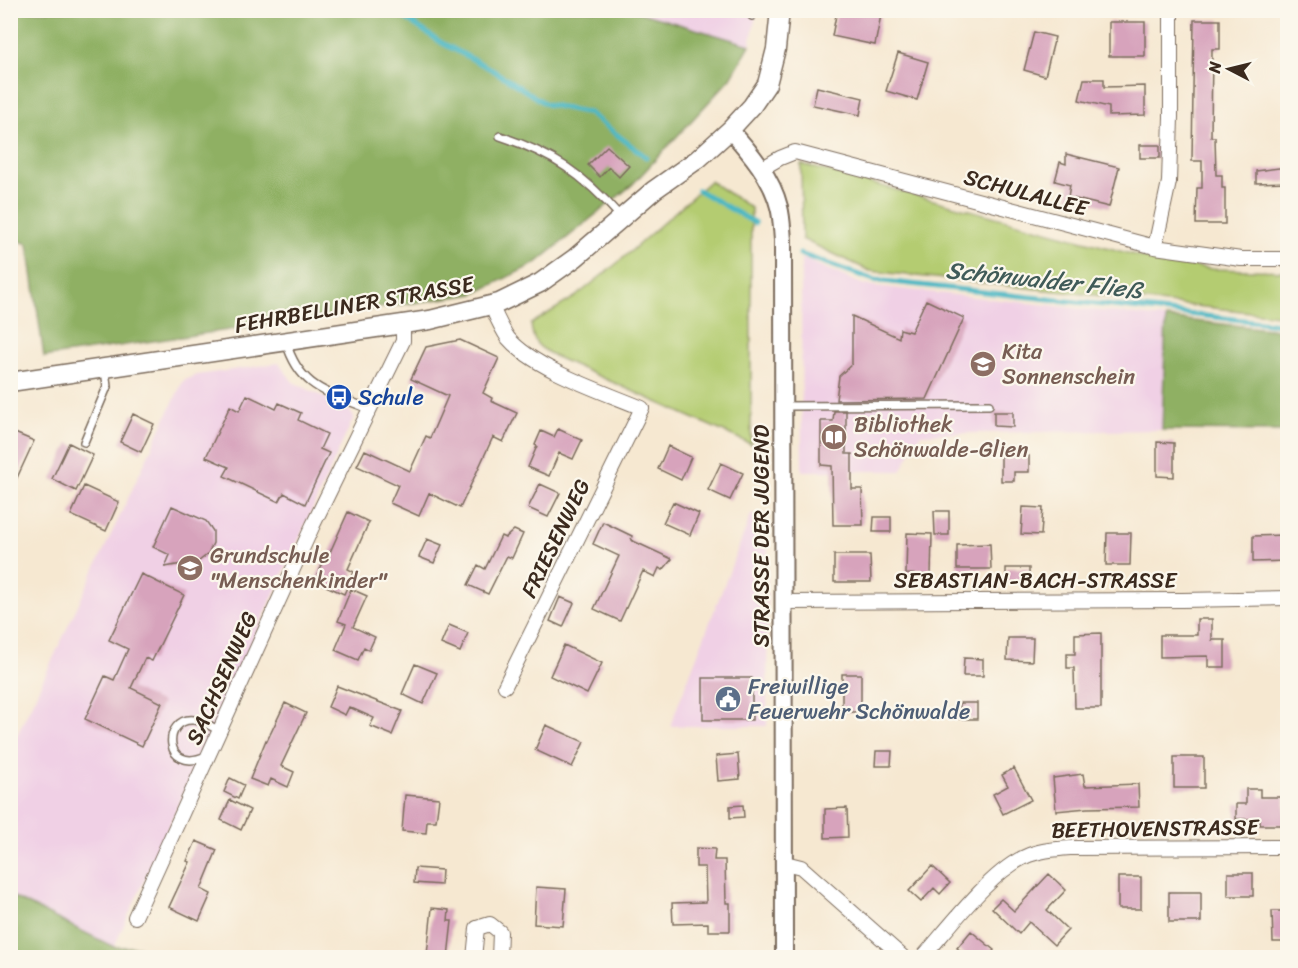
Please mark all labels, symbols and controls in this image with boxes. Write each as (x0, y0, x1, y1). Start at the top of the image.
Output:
north arrow (1199, 39, 1259, 99)
text: N (1199, 59, 1230, 75)
street label: SCHULALLEE (960, 157, 1094, 228)
water label: Schönwalder Fließ (944, 249, 1146, 311)
street label: FEHRBELLINER STRASSE (232, 264, 478, 345)
place label: Kita Sonnenschein (1002, 332, 1135, 396)
school or university icon: Kita Sonnenschein (968, 349, 998, 379)
place label: Schule (358, 378, 424, 417)
bus stop icon: Schule (324, 382, 354, 412)
place label: Bibliothek Schönwalde-Glien (854, 405, 1028, 469)
library icon: Bibliothek Schönwalde-Glien (819, 422, 849, 452)
street label: STRASSE DER JUGEND (742, 425, 781, 647)
street label: FRIESENWEG (510, 472, 601, 605)
place label: Grundschule "Menschenkinder" (210, 536, 389, 600)
school or university icon: Grundschule "Menschenkinder" (175, 553, 205, 583)
street label: SEBASTIAN-BACH-STRASSE (894, 561, 1178, 600)
street label: SACHSENWEG (175, 605, 268, 751)
place label: Freiwillige Feuerwehr Schönwalde (748, 667, 970, 731)
public building icon: Freiwillige Feuerwehr Schönwalde (713, 684, 743, 714)
street label: BEETHOVENSTRASSE (1051, 807, 1261, 850)

